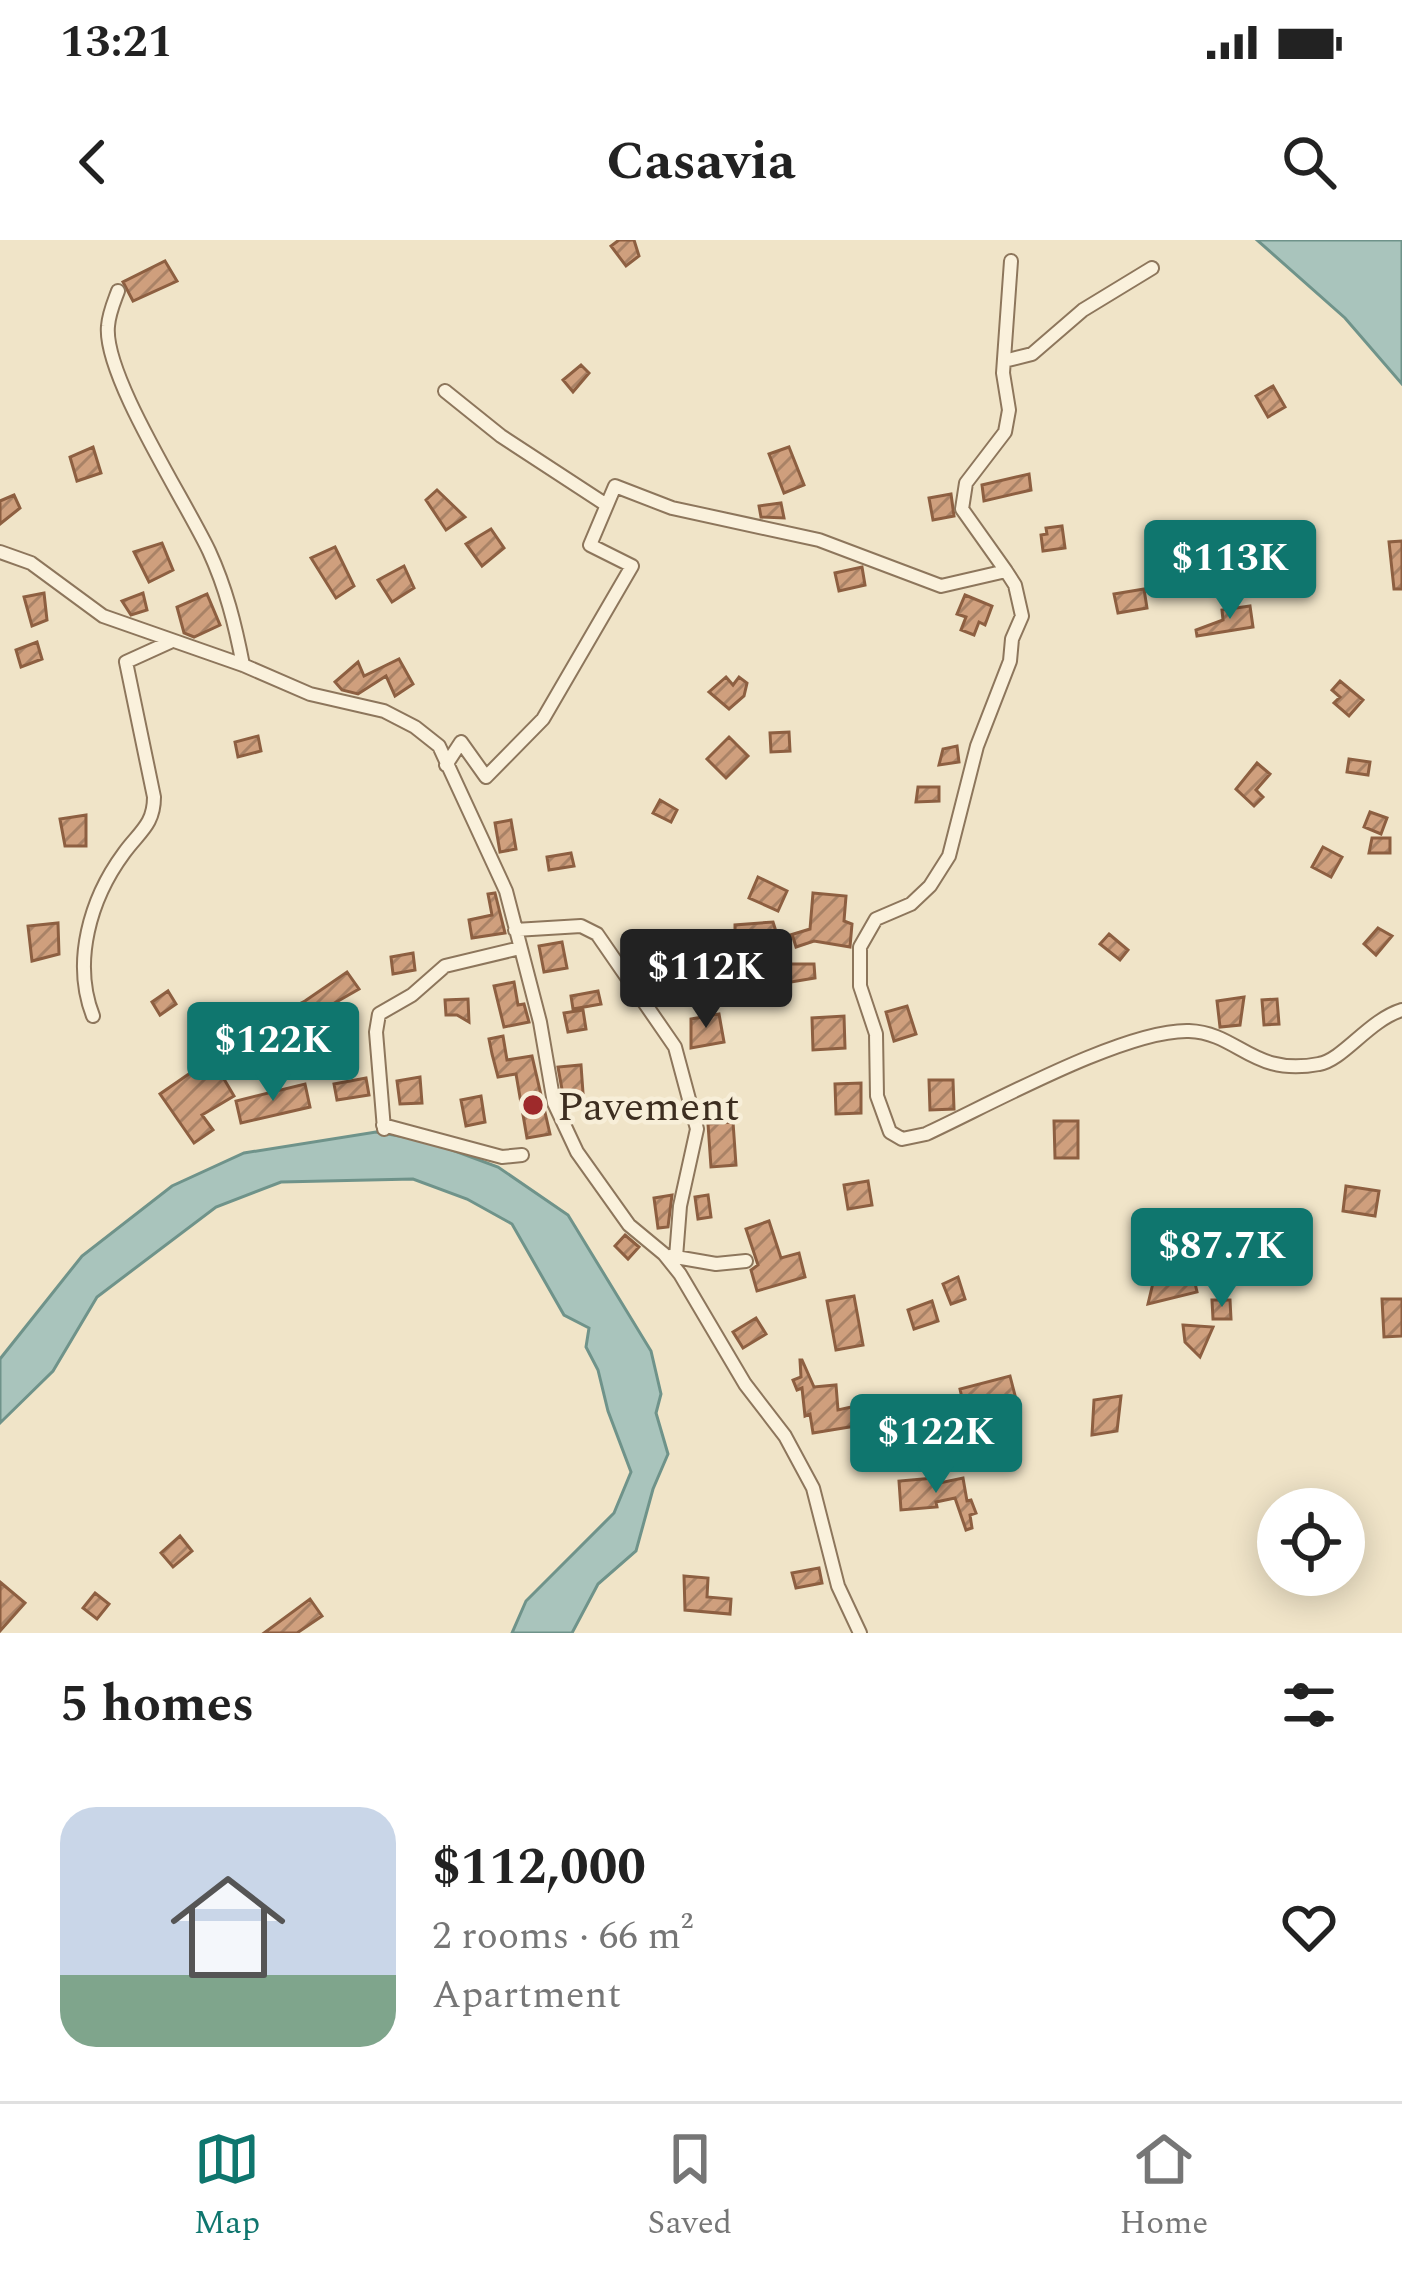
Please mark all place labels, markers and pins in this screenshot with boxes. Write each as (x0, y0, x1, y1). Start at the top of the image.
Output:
pin: $113K (1146, 520, 1314, 622)
pin: $112K (622, 929, 790, 1031)
pin: $122K (189, 1002, 357, 1104)
place label: Pavement (557, 1076, 740, 1139)
marker: Pavement (520, 1092, 546, 1118)
pin: $87.7K (1124, 1208, 1320, 1310)
pin: $122K (852, 1394, 1020, 1496)

